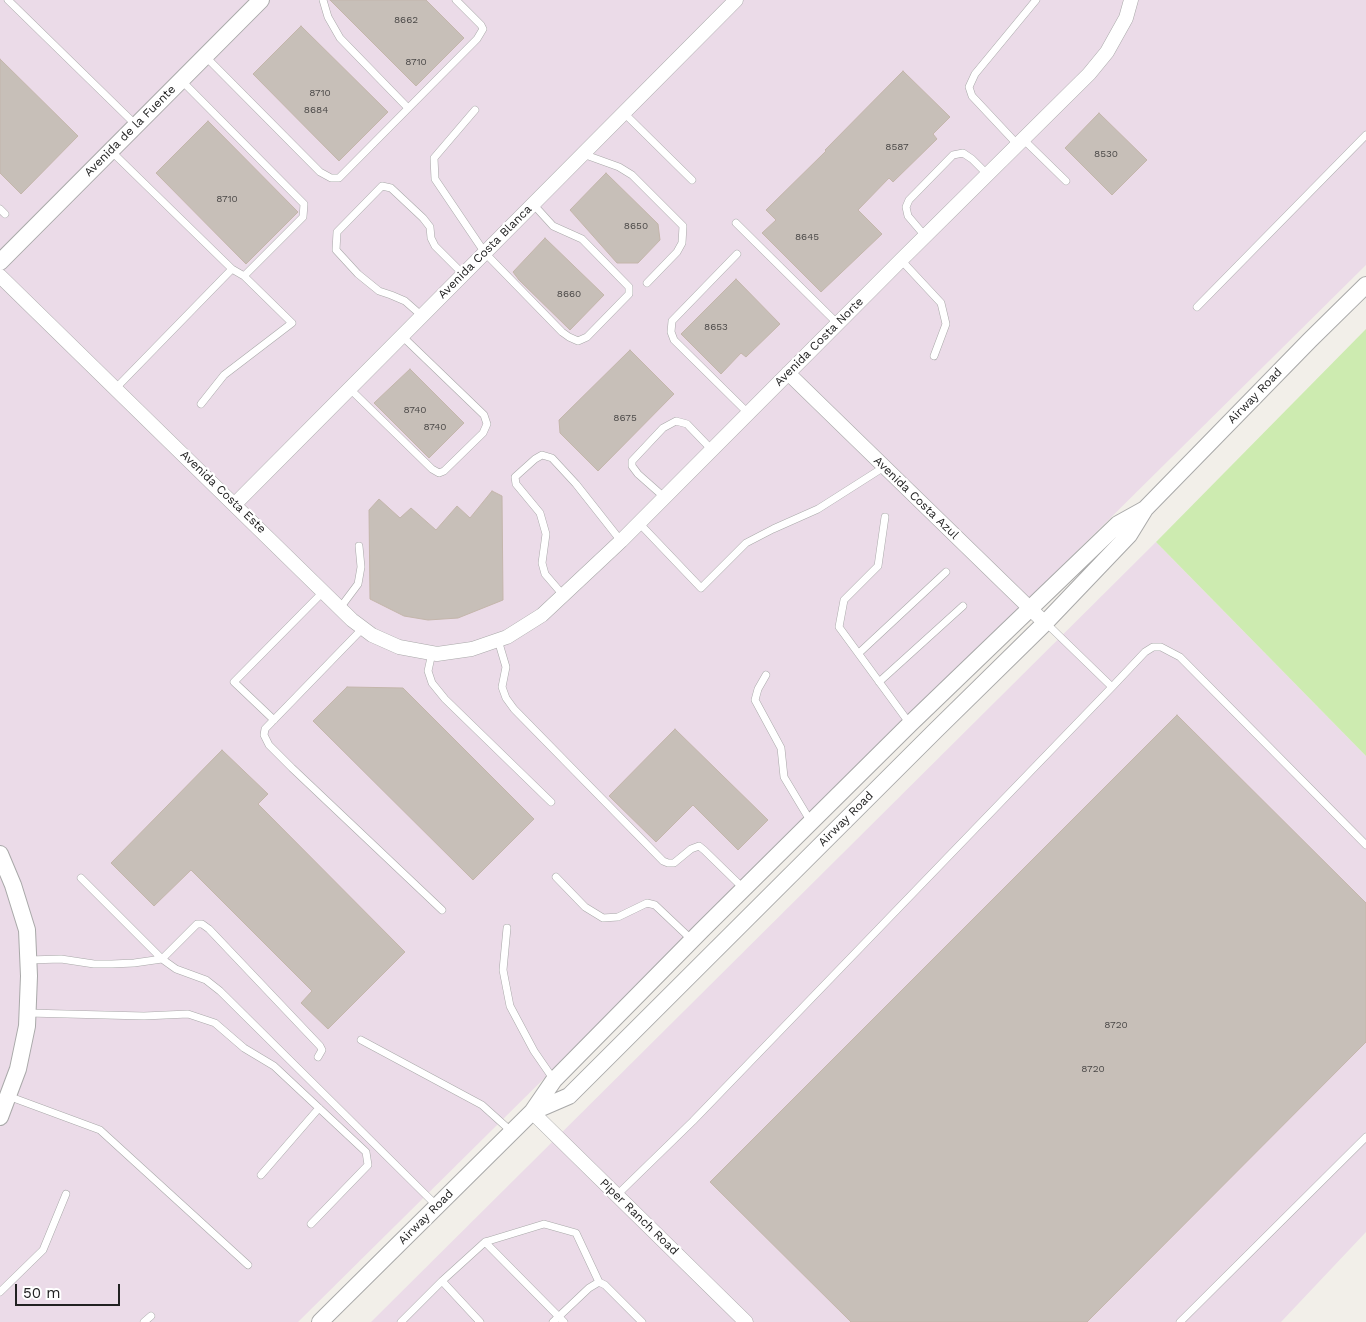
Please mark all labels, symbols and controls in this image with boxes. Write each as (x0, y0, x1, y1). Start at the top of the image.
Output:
house number: 8662 (394, 14, 418, 26)
house number: 8710 (405, 56, 427, 68)
street label: Avenida de la Fuente (81, 82, 179, 180)
house number: 8710 (309, 87, 331, 99)
house number: 8684 (304, 104, 328, 116)
house number: 8587 (885, 141, 909, 153)
house number: 8530 (1094, 148, 1118, 160)
house number: 8710 (216, 193, 238, 205)
street label: Avenida Costa Blanca (435, 202, 535, 302)
house number: 8650 (624, 220, 648, 232)
house number: 8645 (795, 231, 819, 243)
house number: 8660 (557, 288, 581, 300)
street label: Avenida Costa Norte (772, 295, 866, 389)
house number: 8653 (704, 321, 728, 333)
street label: Airway Road (1225, 365, 1285, 427)
house number: 8740 (403, 404, 427, 416)
house number: 8675 (613, 412, 637, 424)
house number: 8740 (423, 421, 447, 433)
street label: Avenida Costa Este (177, 447, 269, 537)
street label: Avenida Costa Azul (870, 454, 962, 542)
street label: Airway Road (815, 788, 877, 850)
house number: 8720 (1104, 1019, 1128, 1031)
house number: 8720 (1081, 1063, 1105, 1075)
street label: Piper Ranch Road (597, 1176, 681, 1258)
street label: Airway Road (395, 1186, 457, 1248)
scale bar (18, 1274, 122, 1306)
text: 50 m (23, 1284, 60, 1302)

